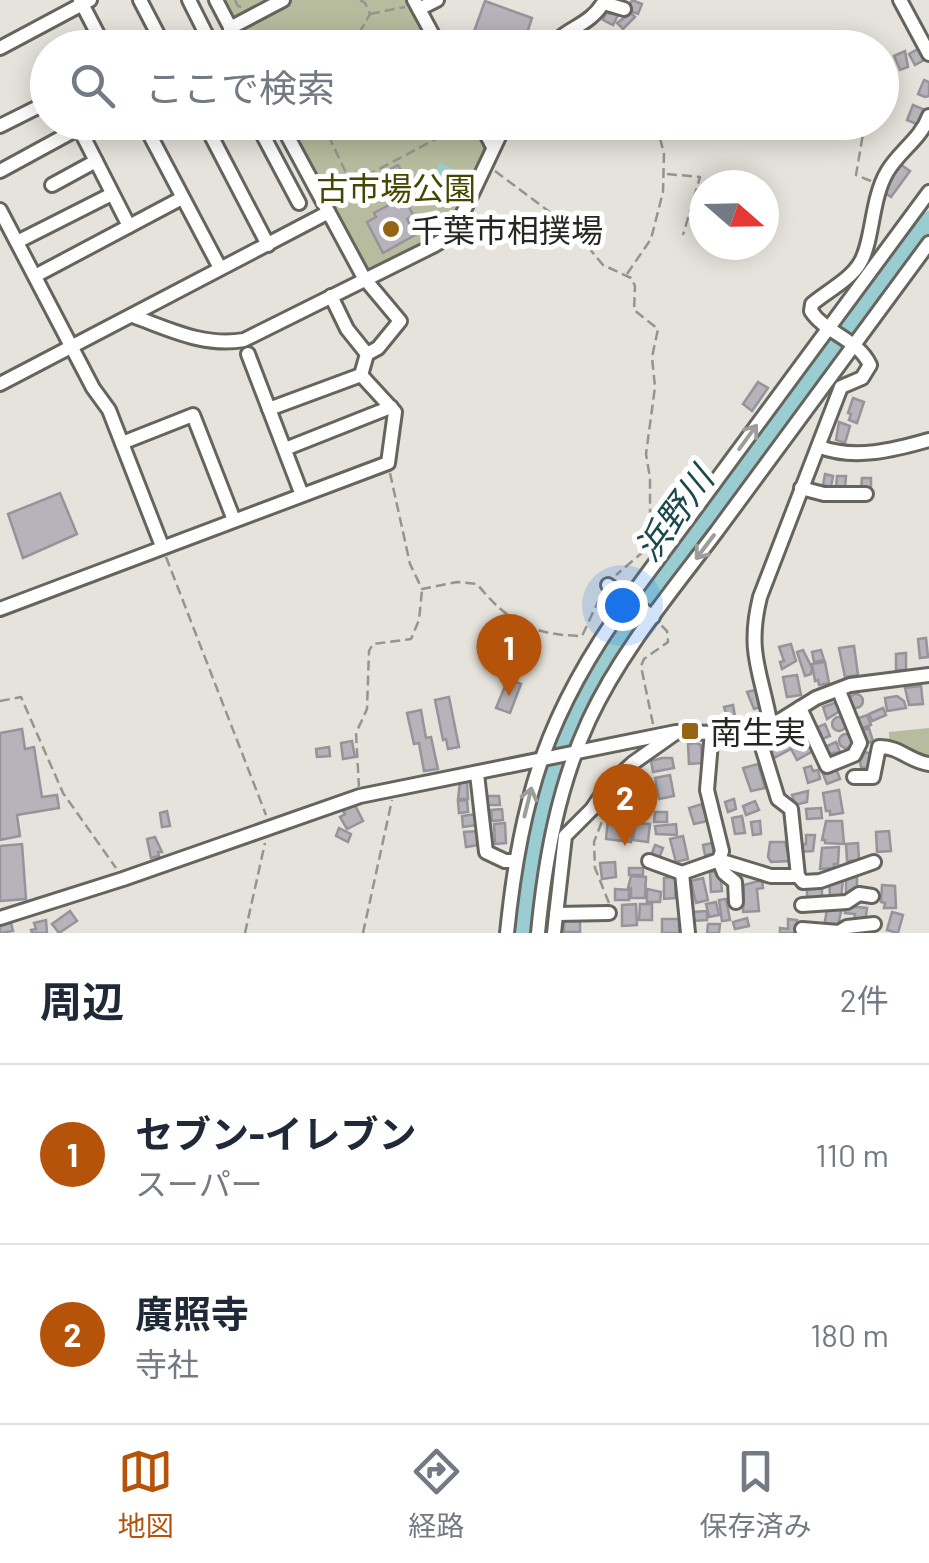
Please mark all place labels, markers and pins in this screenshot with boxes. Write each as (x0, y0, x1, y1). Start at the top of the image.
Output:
place label: 千葉市相撲場 (411, 210, 603, 248)
marker: 千葉市相撲場 (380, 218, 402, 240)
pin: 1 (476, 614, 542, 696)
place label: 南生実 (710, 712, 806, 750)
marker: 南生実 (679, 720, 701, 742)
pin: 2 (592, 764, 658, 846)

